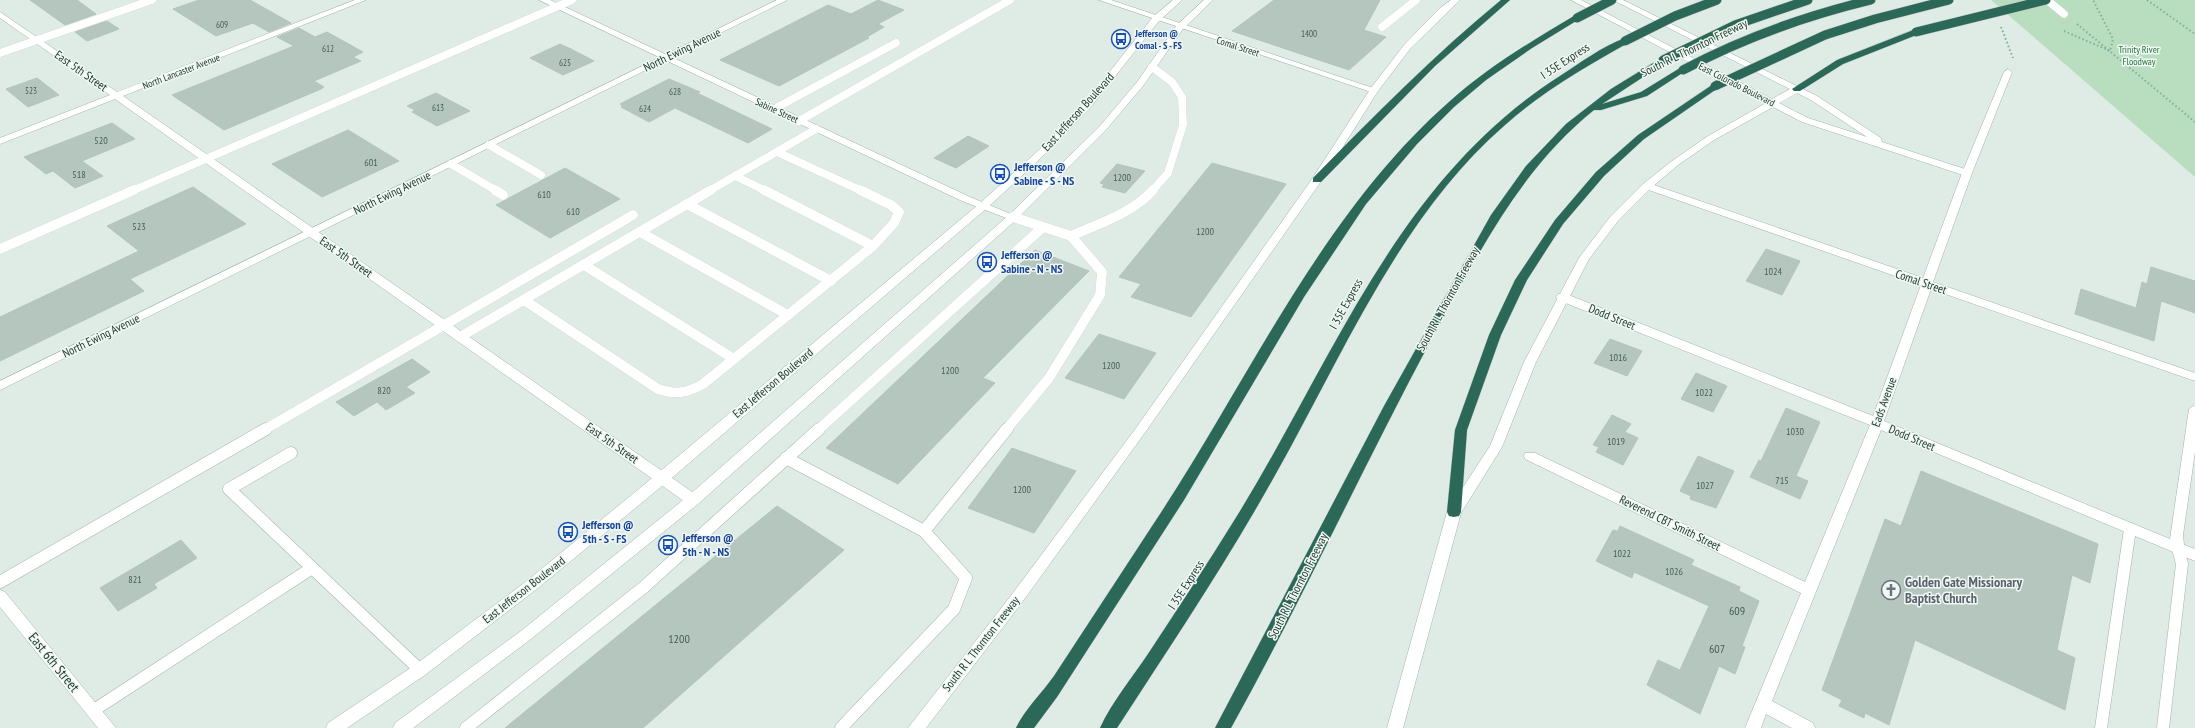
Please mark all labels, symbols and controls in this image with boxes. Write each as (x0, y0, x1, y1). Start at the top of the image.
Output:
street label: South R L Thornton Freeway (1638, 15, 1750, 80)
house number: 609 (216, 19, 228, 30)
street label: North Ewing Avenue (641, 24, 723, 75)
place label: Jefferson @ Comal - S - FS (1134, 27, 1183, 52)
bus stop icon: Jefferson @ Comal - S - FS (1110, 28, 1132, 50)
house number: 1400 (1301, 28, 1317, 39)
street label: Comal Street (1215, 33, 1261, 60)
street label: I 35E Express (1537, 39, 1592, 82)
house number: 612 (322, 43, 334, 54)
park label: Trinity River Floodway (2118, 43, 2160, 68)
street label: East 5th Street (52, 47, 111, 95)
street label: North Lancaster Avenue (141, 51, 222, 92)
house number: 625 (559, 57, 571, 68)
street label: East Colorado Boulevard (1696, 60, 1777, 109)
street label: East Jefferson Boulevard (1038, 69, 1117, 154)
house number: 523 (25, 85, 37, 96)
house number: 628 (669, 86, 681, 97)
street label: Sabine Street (753, 95, 801, 126)
house number: 613 (432, 102, 444, 113)
house number: 624 (639, 103, 651, 114)
house number: 520 (94, 134, 108, 147)
house number: 601 (364, 156, 378, 169)
place label: Jefferson @ Sabine - S - NS (1013, 159, 1074, 188)
bus stop icon: Jefferson @ Sabine - S - NS (989, 163, 1011, 185)
street label: North Ewing Avenue (351, 167, 433, 218)
house number: 518 (72, 168, 86, 181)
house number: 1200 (1113, 171, 1132, 184)
house number: 610 (537, 188, 551, 201)
house number: 610 (566, 205, 580, 218)
house number: 523 (132, 220, 146, 233)
house number: 1200 (1196, 225, 1215, 238)
street label: East 5th Street (317, 233, 376, 281)
street label: South R L Thornton Freeway (1413, 244, 1483, 353)
place label: Jefferson @ Sabine - N - NS (1000, 247, 1062, 276)
bus stop icon: Jefferson @ Sabine - N - NS (976, 251, 998, 273)
house number: 1024 (1764, 265, 1783, 278)
street label: Comal Street (1894, 266, 1949, 297)
street label: I 35E Express (1326, 276, 1366, 332)
street label: Dodd Street (1587, 300, 1638, 333)
street label: North Ewing Avenue (60, 310, 142, 361)
street label: East Jefferson Boulevard (729, 345, 816, 421)
house number: 1016 (1609, 351, 1628, 364)
house number: 1200 (1102, 359, 1121, 372)
house number: 1200 (941, 364, 960, 377)
street label: Eads Avenue (1868, 375, 1899, 429)
house number: 820 (377, 384, 391, 397)
house number: 1022 (1695, 386, 1713, 399)
street label: East 5th Street (583, 419, 642, 467)
street label: Dodd Street (1887, 421, 1938, 454)
house number: 1030 (1786, 425, 1805, 438)
house number: 1019 (1607, 435, 1625, 448)
house number: 715 (1775, 474, 1789, 487)
house number: 1027 (1696, 479, 1714, 492)
house number: 1200 (1013, 483, 1032, 496)
street label: Reverend CBT Smith Street (1617, 492, 1724, 554)
place label: Jefferson @ 5th - S - FS (581, 517, 634, 546)
bus stop icon: Jefferson @ 5th - S - FS (557, 521, 579, 543)
place label: Jefferson @ 5th - N - NS (681, 530, 734, 559)
street label: South R L Thornton Freeway (1264, 530, 1331, 641)
bus stop icon: Jefferson @ 5th - N - NS (657, 534, 679, 556)
house number: 1022 (1613, 547, 1631, 560)
street label: East Jefferson Boulevard (479, 553, 568, 626)
street label: I 35E Express (1164, 557, 1207, 612)
house number: 1026 (1665, 565, 1684, 578)
house number: 821 (128, 573, 142, 586)
place label: Golden Gate Missionary Baptist Church (1905, 573, 2022, 607)
church icon: Golden Gate Missionary Baptist Church (1880, 579, 1902, 601)
street label: South R L Thornton Freeway (939, 593, 1023, 694)
house number: 609 (1729, 603, 1745, 618)
street label: East 6th Street (25, 629, 84, 696)
house number: 1200 (668, 631, 690, 646)
house number: 607 (1709, 641, 1725, 656)

